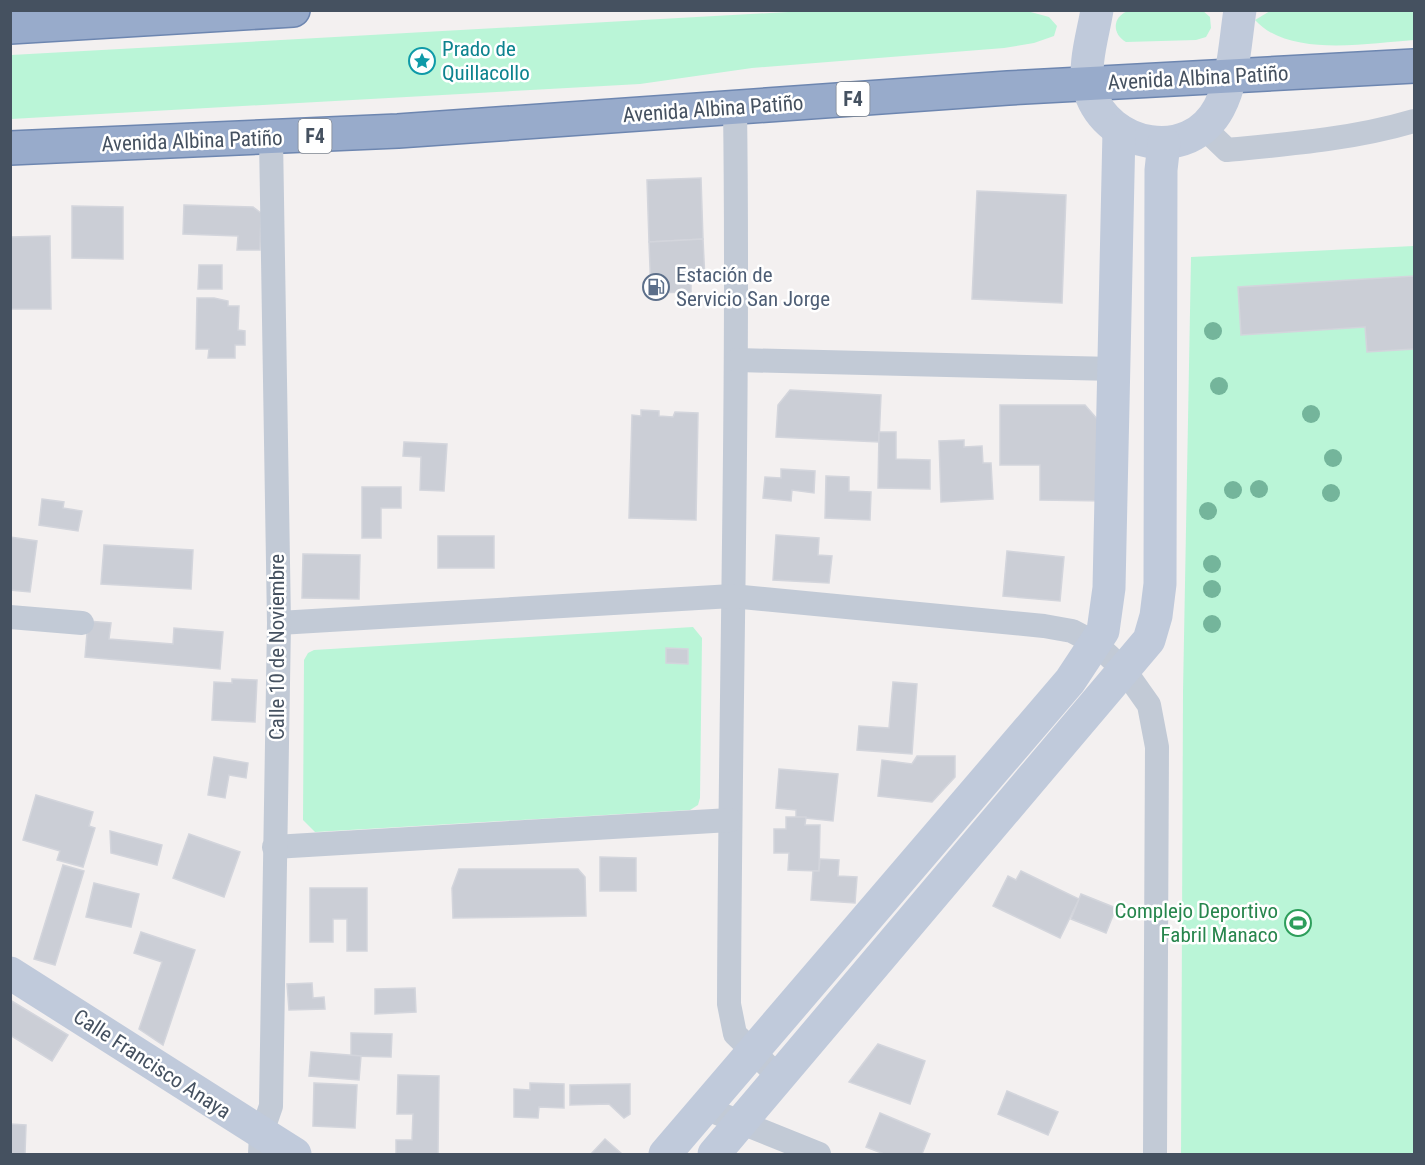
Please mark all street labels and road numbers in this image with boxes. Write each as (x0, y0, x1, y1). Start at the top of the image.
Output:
street label: Avenida Albina Patiño (1107, 61, 1289, 95)
road number: F4 (836, 82, 870, 116)
street label: Avenida Albina Patiño (622, 91, 804, 127)
road number: F4 (298, 119, 332, 153)
street label: Avenida Albina Patiño (101, 126, 283, 156)
street label: Calle 10 de Noviembre (265, 554, 289, 740)
street label: Calle Francisco Anaya (69, 1004, 235, 1124)

